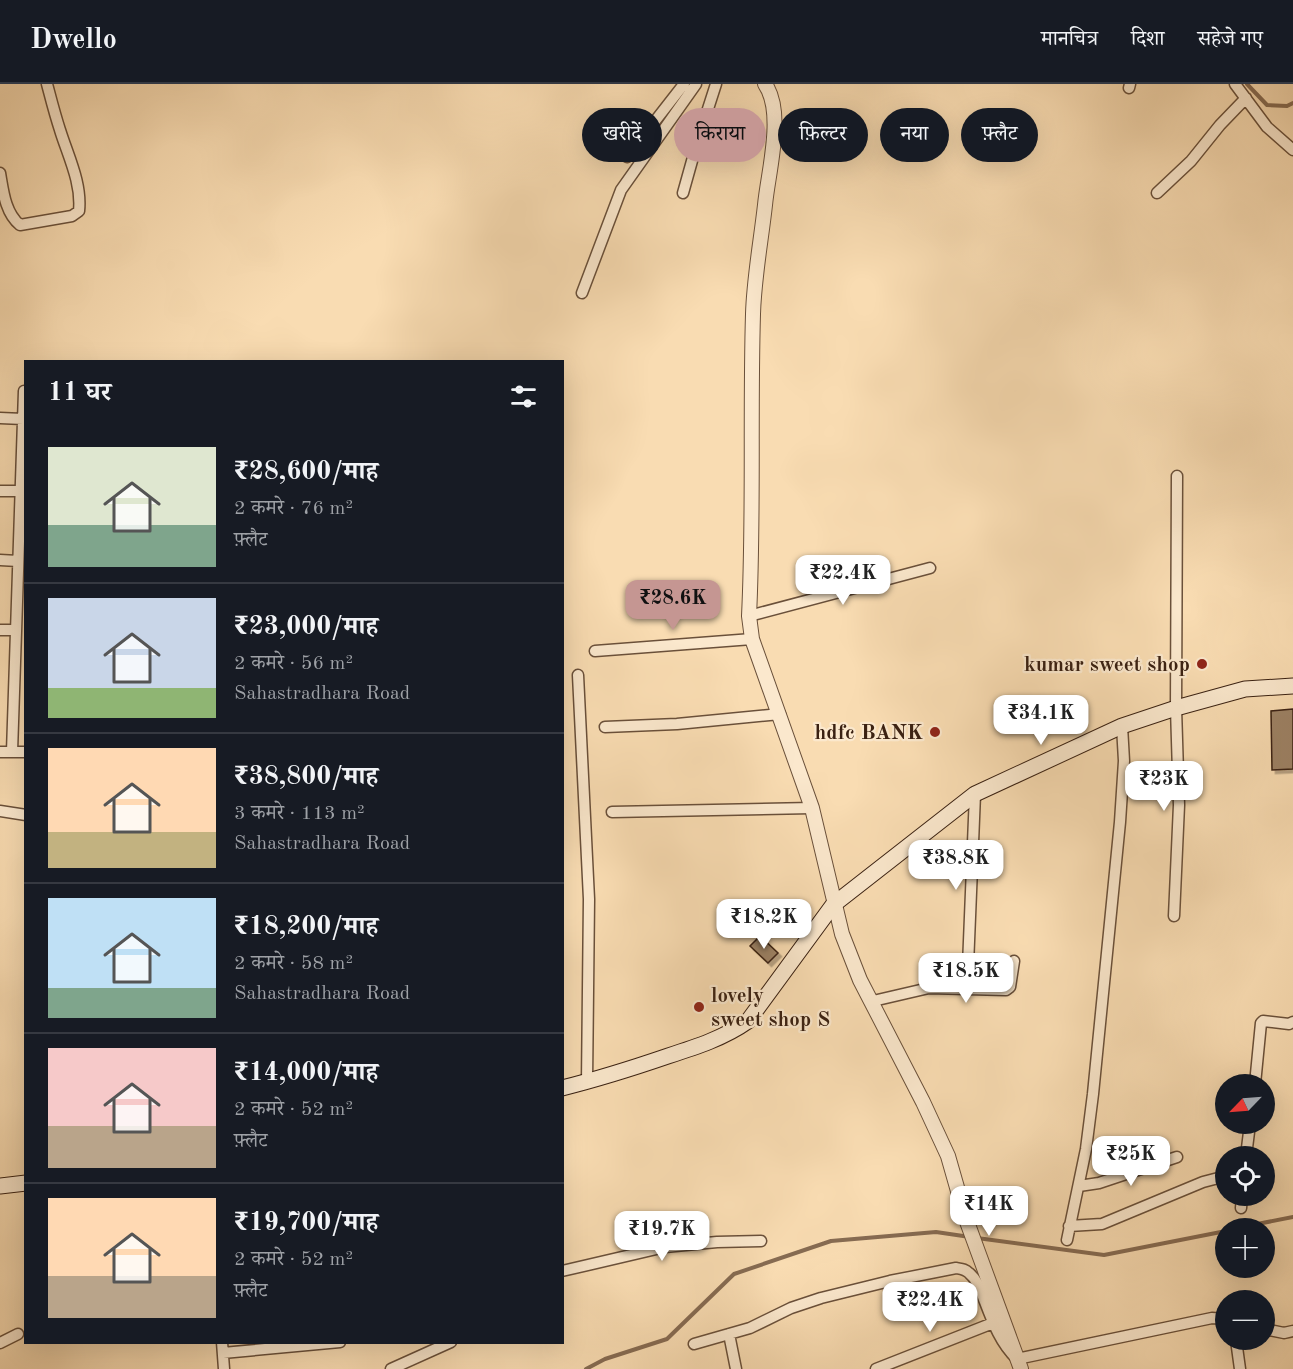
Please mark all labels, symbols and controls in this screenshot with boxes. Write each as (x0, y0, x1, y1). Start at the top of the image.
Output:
text: Dwello (30, 27, 117, 55)
text: मानचित्र (1041, 29, 1098, 50)
text: दिशा (1131, 29, 1164, 50)
text: सहेजे गए (1197, 29, 1263, 50)
chip: खरीदें (582, 108, 662, 162)
chip: किराया (674, 108, 766, 162)
chip: फ़िल्टर (778, 108, 868, 162)
chip: नया (880, 108, 949, 162)
chip: फ़्लैट (961, 108, 1038, 162)
text: 11 घर (48, 380, 111, 406)
icon: filters (507, 380, 540, 413)
text: ₹28,600/माह (234, 459, 378, 485)
icon: home (96, 471, 168, 543)
text: 2 कमरे · 76 m² (234, 499, 353, 519)
text: फ़्लैट (234, 531, 267, 551)
pin: ₹22.4K (794, 555, 892, 606)
text: ₹22.4K (809, 564, 877, 584)
pin: ₹28.6K (624, 580, 722, 631)
text: ₹28.6K (639, 589, 707, 609)
text: ₹23,000/माह (234, 614, 378, 640)
icon: home (96, 622, 168, 694)
text: 2 कमरे · 56 m² (234, 654, 353, 674)
place label: kumar sweet shop (1024, 655, 1190, 676)
marker: kumar sweet shop (1195, 657, 1209, 671)
text: Sahastradhara Road (234, 684, 410, 704)
pin: ₹34.1K (992, 695, 1090, 746)
text: ₹34.1K (1007, 704, 1075, 724)
place label: hdfc BANK (815, 723, 923, 744)
marker: hdfc BANK (928, 725, 942, 739)
pin: ₹23K (1128, 761, 1200, 812)
text: ₹38,800/माह (234, 764, 378, 790)
text: ₹23K (1139, 770, 1189, 790)
icon: home (96, 772, 168, 844)
text: 3 कमरे · 113 m² (234, 804, 365, 824)
text: Sahastradhara Road (234, 834, 410, 854)
pin: ₹38.8K (907, 840, 1005, 891)
text: ₹38.8K (922, 849, 990, 869)
pin: ₹18.2K (715, 899, 813, 950)
text: ₹18.2K (730, 908, 798, 928)
text: ₹18,200/माह (234, 914, 378, 940)
icon: home (96, 922, 168, 994)
pin: ₹18.5K (917, 953, 1015, 1004)
text: 2 कमरे · 58 m² (234, 954, 353, 974)
text: ₹18.5K (932, 962, 1000, 982)
text: Sahastradhara Road (234, 984, 410, 1004)
place label: lovely sweet shop S (711, 986, 830, 1031)
marker: lovely sweet shop S (692, 1000, 706, 1014)
text: ₹14,000/माह (234, 1060, 378, 1086)
icon: home (96, 1072, 168, 1144)
north arrow (1215, 1074, 1275, 1134)
map controls (1215, 1074, 1275, 1350)
text: 2 कमरे · 52 m² (234, 1100, 353, 1120)
text: फ़्लैट (234, 1132, 267, 1152)
pin: ₹25K (1095, 1136, 1167, 1187)
text: ₹25K (1106, 1145, 1156, 1165)
button: locate (1215, 1146, 1275, 1206)
pin: ₹14K (953, 1186, 1025, 1237)
text: ₹14K (964, 1195, 1014, 1215)
text: ₹19,700/माह (234, 1210, 378, 1236)
pin: ₹19.7K (613, 1211, 711, 1262)
button: + (1215, 1218, 1275, 1278)
text: ₹19.7K (628, 1220, 696, 1240)
icon: home (96, 1222, 168, 1294)
text: 2 कमरे · 52 m² (234, 1250, 353, 1270)
text: फ़्लैट (234, 1282, 267, 1302)
pin: ₹22.4K (881, 1282, 979, 1333)
button: − (1215, 1290, 1275, 1350)
text: ₹22.4K (896, 1291, 964, 1311)

